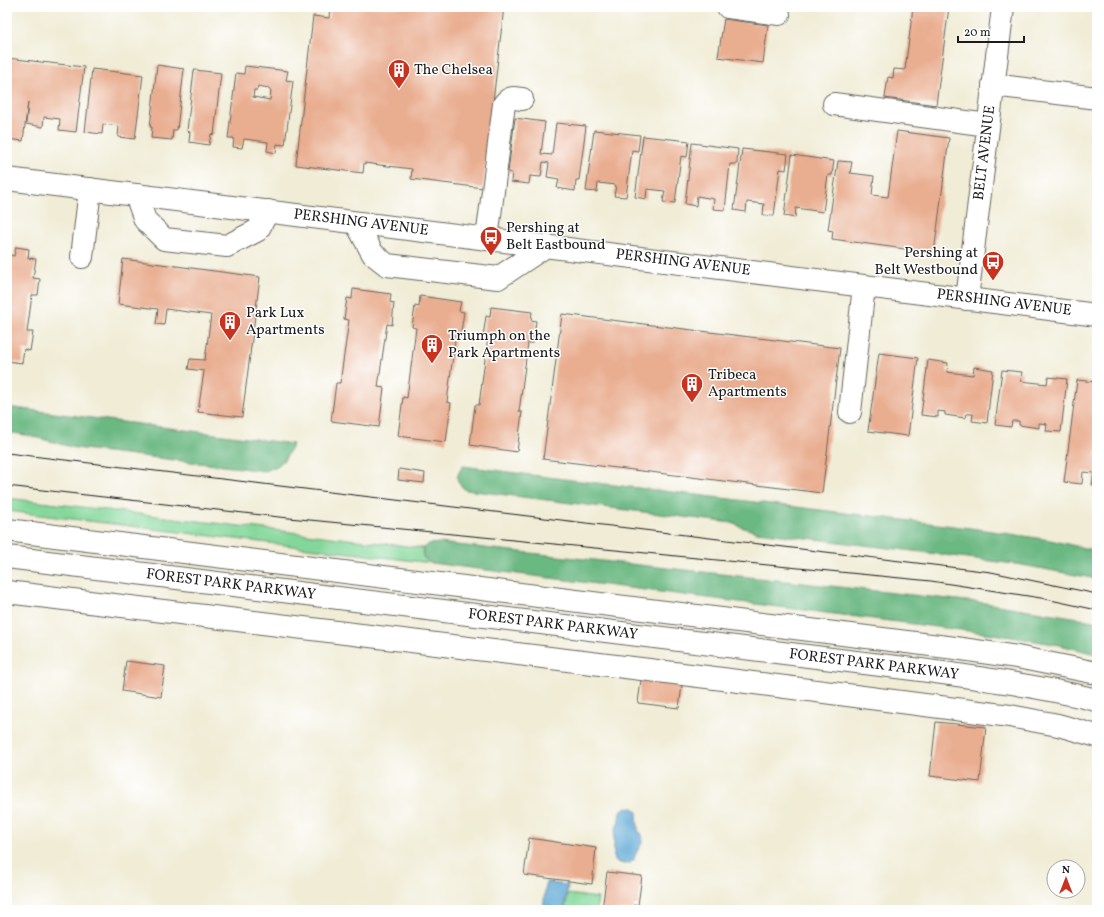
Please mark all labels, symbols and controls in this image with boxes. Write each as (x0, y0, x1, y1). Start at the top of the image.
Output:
scale bar (958, 18, 1024, 44)
text: 20 m (964, 25, 991, 41)
building icon: The Chelsea (386, 57, 412, 90)
place label: The Chelsea (414, 60, 493, 81)
street label: BELT AVENUE (969, 104, 1001, 202)
street label: PERSHING AVENUE (292, 204, 430, 242)
place label: Pershing at Belt Eastbound (506, 218, 605, 256)
bus stop icon: Pershing at Belt Eastbound (478, 224, 504, 257)
place label: Pershing at Belt Westbound (875, 243, 978, 281)
street label: PERSHING AVENUE (614, 244, 752, 282)
bus stop icon: Pershing at Belt Westbound (980, 249, 1006, 282)
street label: PERSHING AVENUE (935, 284, 1073, 322)
place label: Park Lux Apartments (246, 303, 325, 341)
building icon: Park Lux Apartments (217, 309, 243, 342)
place label: Triumph on the Park Apartments (448, 326, 560, 364)
building icon: Triumph on the Park Apartments (419, 332, 445, 365)
place label: Tribeca Apartments (708, 365, 787, 403)
building icon: Tribeca Apartments (679, 371, 705, 404)
street label: FOREST PARK PARKWAY (145, 564, 318, 606)
street label: FOREST PARK PARKWAY (467, 604, 640, 646)
street label: FOREST PARK PARKWAY (788, 644, 961, 686)
north arrow (1046, 859, 1086, 899)
text: N (1062, 863, 1070, 878)

